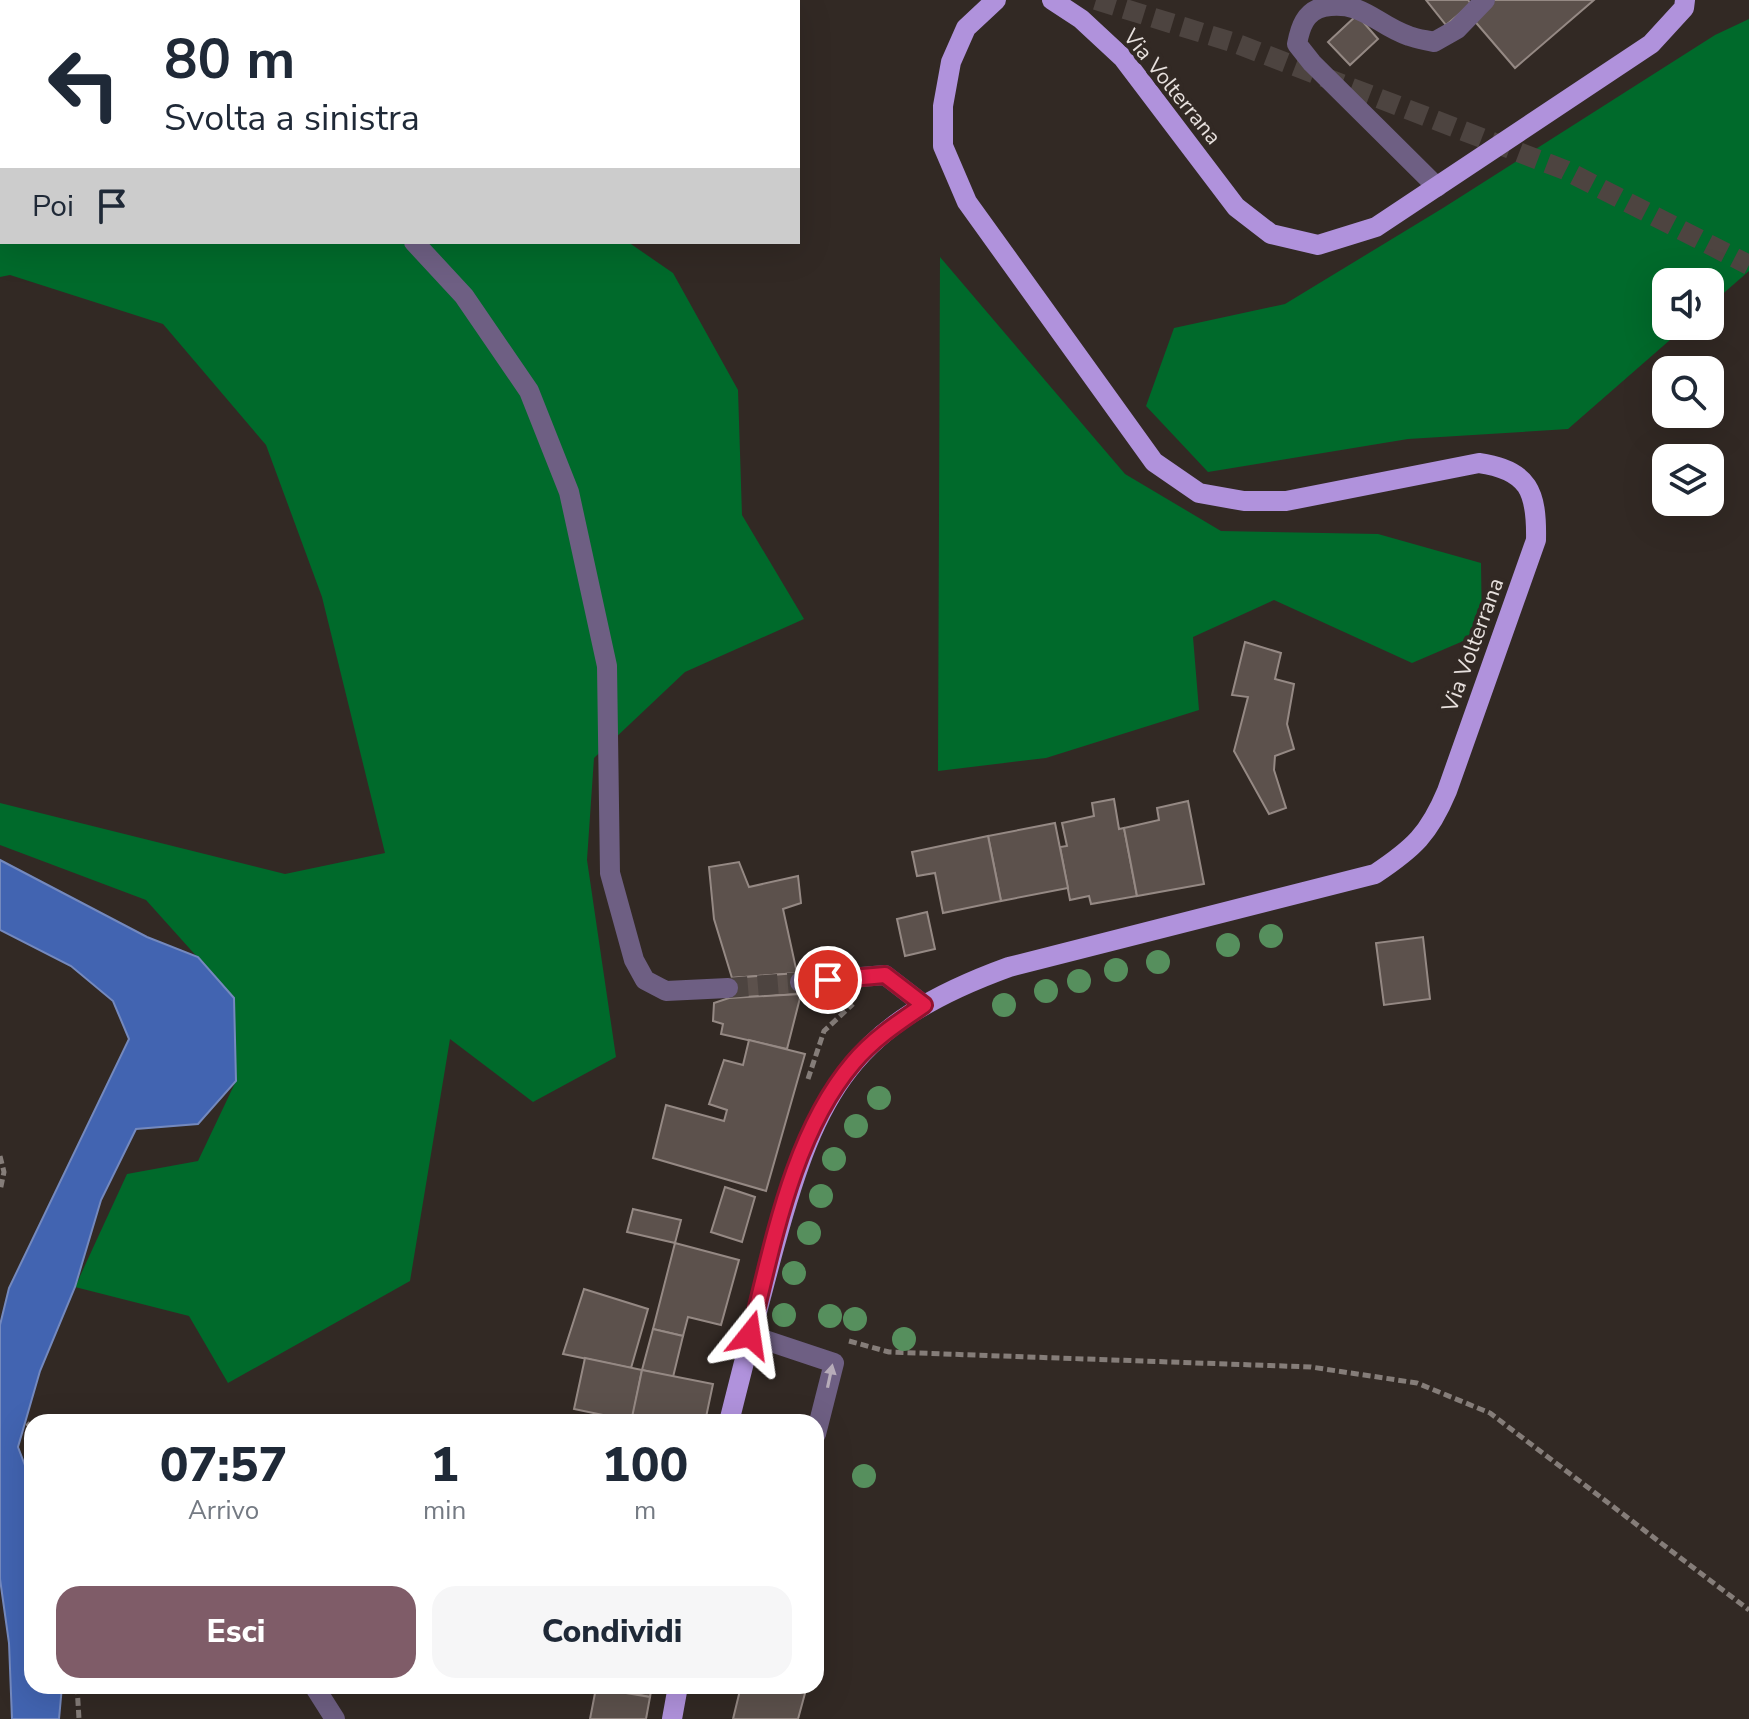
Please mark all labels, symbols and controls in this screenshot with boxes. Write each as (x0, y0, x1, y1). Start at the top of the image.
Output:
text: 80 m (164, 21, 295, 98)
street label: Via Volterrana (1115, 22, 1228, 151)
icon: left (32, 32, 136, 136)
text: Svolta a sinistra (164, 94, 420, 143)
icon: arrive (90, 184, 134, 228)
text: Poi (32, 186, 74, 227)
map controls (1652, 268, 1724, 516)
button: sound (1652, 268, 1724, 340)
button: search (1652, 356, 1724, 428)
button: layers (1652, 444, 1724, 516)
street label: Via Volterrana (1434, 574, 1511, 717)
pin (794, 946, 862, 1014)
icon: arrive (806, 958, 850, 1002)
position arrow (708, 1293, 792, 1377)
one-way arrow (824, 1364, 837, 1389)
text: 07:57 (160, 1432, 287, 1498)
text: 1 (430, 1432, 459, 1498)
text: 100 (602, 1432, 688, 1498)
text: Arrivo (188, 1493, 259, 1528)
text: min (423, 1493, 466, 1528)
text: m (634, 1493, 656, 1528)
button: Esci (56, 1586, 416, 1678)
button: Condividi (432, 1586, 792, 1678)

